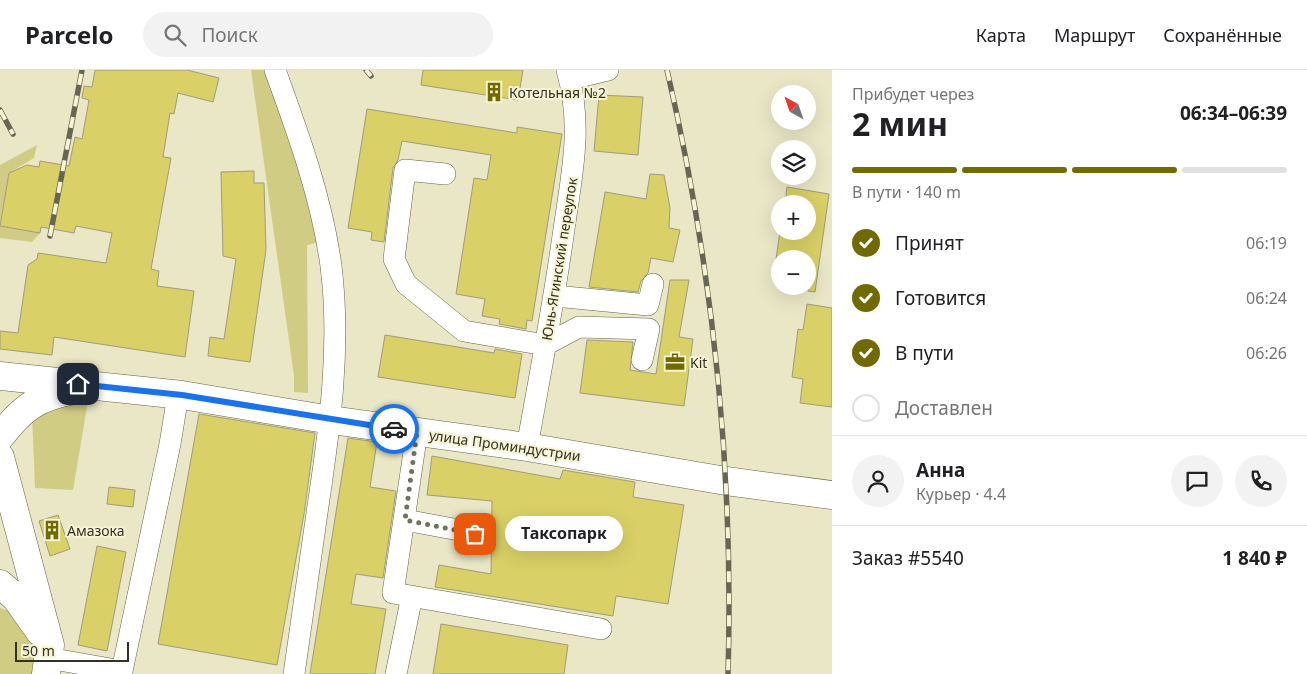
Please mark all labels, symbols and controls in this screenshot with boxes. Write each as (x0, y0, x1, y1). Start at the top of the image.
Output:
search box (143, 12, 493, 57)
text: Parcelo (25, 18, 113, 51)
icon: search (161, 21, 189, 49)
text: Поиск (201, 22, 258, 48)
text: Карта (976, 23, 1026, 47)
text: Маршрут (1054, 23, 1135, 47)
text: Сохранённые (1163, 23, 1282, 47)
building icon: Котельная №2 (483, 81, 505, 103)
place label: Котельная №2 (509, 83, 606, 102)
text: Прибудет через (852, 83, 974, 105)
north arrow (771, 85, 816, 130)
map controls (771, 85, 816, 295)
text: 06:34–06:39 (1180, 100, 1287, 126)
text: 2 мин (852, 102, 948, 145)
button: layers (771, 140, 816, 185)
street label: Юнь-Ягинский переулок (537, 176, 581, 342)
text: В пути · 140 m (852, 181, 961, 203)
button: + (771, 195, 816, 240)
icon: check (852, 229, 880, 257)
text: Принят (895, 230, 964, 256)
text: 06:19 (1246, 232, 1287, 254)
button: − (771, 250, 816, 295)
icon: check (852, 284, 880, 312)
text: Готовится (895, 285, 986, 311)
text: 06:24 (1246, 287, 1287, 309)
icon: check (852, 339, 880, 367)
text: В пути (895, 340, 954, 366)
text: 06:26 (1246, 342, 1287, 364)
office icon: Kit (664, 351, 686, 373)
place label: Kit (690, 353, 707, 372)
pin (57, 363, 99, 405)
icon: home (64, 370, 92, 398)
text: Доставлен (895, 395, 993, 421)
courier (369, 404, 419, 454)
icon: car (380, 415, 408, 443)
street label: улица Проминдустрии (428, 425, 582, 465)
button: person (852, 455, 904, 507)
button: chat (1171, 455, 1223, 507)
button: phone (1235, 455, 1287, 507)
text: Анна (916, 457, 965, 483)
text: Курьер · 4.4 (916, 483, 1006, 505)
pin (454, 513, 496, 555)
callout: Таксопарк (505, 516, 622, 552)
building icon: Амазока (41, 519, 63, 541)
icon: bag (461, 520, 489, 548)
place label: Амазока (67, 521, 125, 540)
text: Таксопарк (521, 522, 607, 544)
text: Заказ #5540 (852, 545, 964, 571)
text: 1 840 ₽ (1222, 545, 1287, 571)
scale bar (15, 639, 129, 662)
text: 50 m (22, 641, 55, 660)

